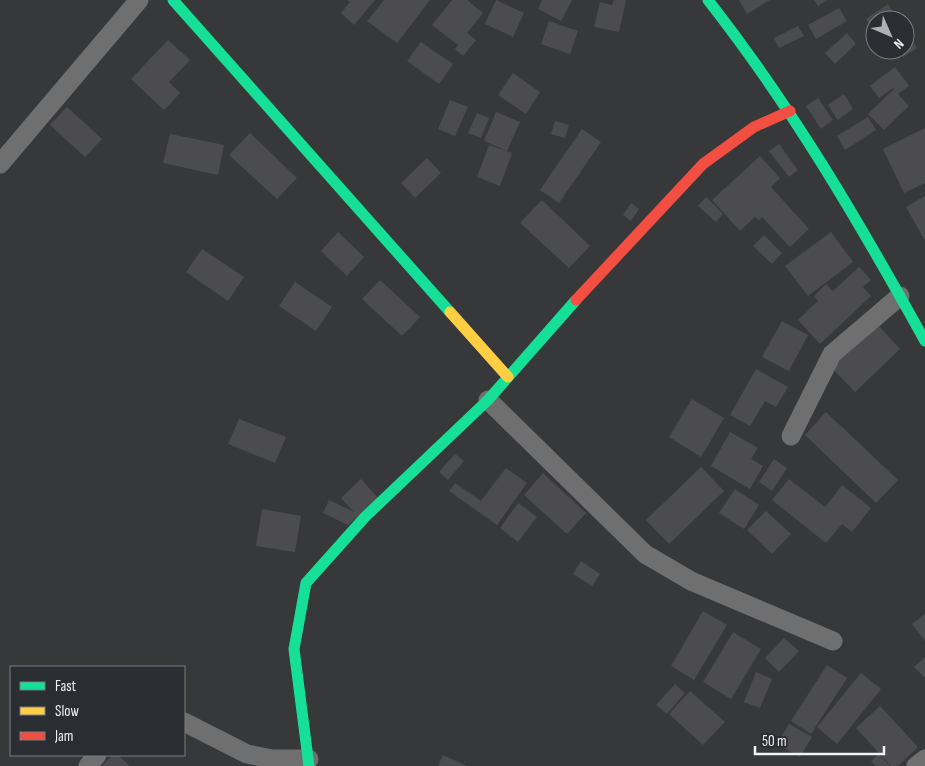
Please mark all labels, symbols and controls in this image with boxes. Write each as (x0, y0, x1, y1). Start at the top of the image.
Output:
north arrow (865, 10, 915, 60)
text: N (890, 35, 907, 52)
legend (10, 666, 185, 756)
text: Fast (55, 677, 77, 696)
text: Slow (55, 702, 79, 721)
scale bar (755, 724, 884, 756)
text: Jam (54, 727, 73, 746)
text: 50 m (762, 732, 787, 751)

